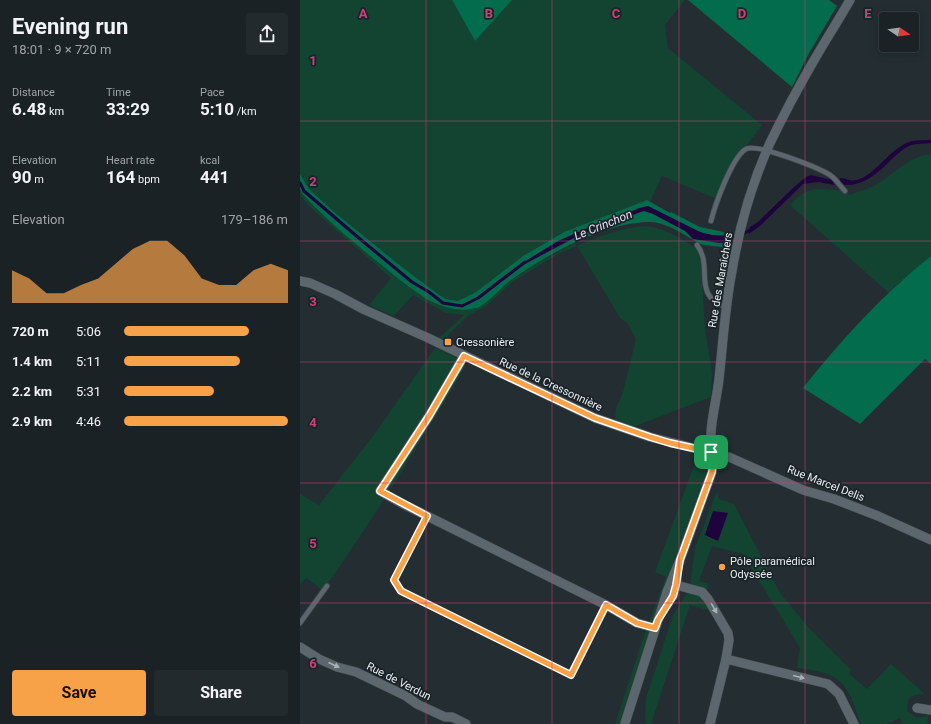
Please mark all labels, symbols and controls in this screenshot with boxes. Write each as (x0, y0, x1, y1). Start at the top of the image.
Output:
text: A (359, 6, 368, 21)
text: B (485, 6, 493, 21)
text: C (612, 6, 621, 21)
text: D (738, 6, 746, 21)
text: E (864, 6, 872, 21)
north arrow (879, 12, 919, 52)
map controls (879, 12, 919, 52)
button: share (246, 13, 288, 55)
text: Evening run (12, 14, 128, 39)
text: 18:01 · 9 × 720 m (12, 42, 111, 57)
text: 1 (309, 53, 317, 68)
text: Distance (12, 86, 55, 99)
text: Time (106, 86, 131, 99)
text: Pace (200, 86, 224, 99)
text: 6.48 (12, 99, 46, 119)
text: 33:29 (106, 99, 150, 119)
text: 5:10 (200, 99, 234, 119)
text: km (46, 105, 64, 118)
text: /km (234, 105, 257, 118)
text: Elevation (12, 154, 57, 167)
text: Heart rate (106, 154, 155, 167)
text: kcal (200, 154, 220, 167)
text: 90 (12, 167, 32, 187)
text: 164 (106, 167, 135, 187)
text: 441 (200, 167, 229, 187)
text: m (32, 173, 44, 186)
text: bpm (135, 173, 160, 186)
text: 2 (309, 174, 317, 189)
water label: Le Crinchon (572, 207, 634, 243)
text: Elevation (12, 212, 65, 227)
text: 179–186 m (221, 212, 288, 227)
street label: Rue des Maraîchers (706, 231, 735, 329)
text: 3 (309, 294, 317, 309)
text: 720 m (12, 324, 49, 339)
text: 5:06 (76, 324, 101, 339)
place label: Cressonière (456, 336, 514, 349)
marker: Cressonière (443, 337, 453, 347)
text: 1.4 km (12, 354, 52, 369)
text: 5:11 (76, 354, 101, 369)
street label: Rue de la Cressonnière (497, 355, 604, 414)
text: 2.2 km (12, 384, 52, 399)
text: 5:31 (76, 384, 101, 399)
text: 2.9 km (12, 414, 52, 429)
text: 4:46 (76, 414, 101, 429)
text: 4 (309, 415, 317, 430)
pin (694, 435, 728, 469)
icon: arrive (700, 441, 722, 463)
street label: Rue Marcel Delis (785, 463, 867, 504)
text: 5 (309, 536, 317, 551)
place label: Pôle paramédical Odyssée (730, 555, 815, 581)
marker: Pôle paramédical Odyssée (717, 562, 727, 572)
one-way arrow (710, 602, 717, 614)
text: 6 (309, 656, 317, 671)
street label: Rue de Verdun (364, 660, 433, 703)
one-way arrow (328, 663, 340, 669)
button: Save (12, 670, 146, 716)
button: Share (154, 670, 288, 716)
one-way arrow (793, 674, 805, 680)

